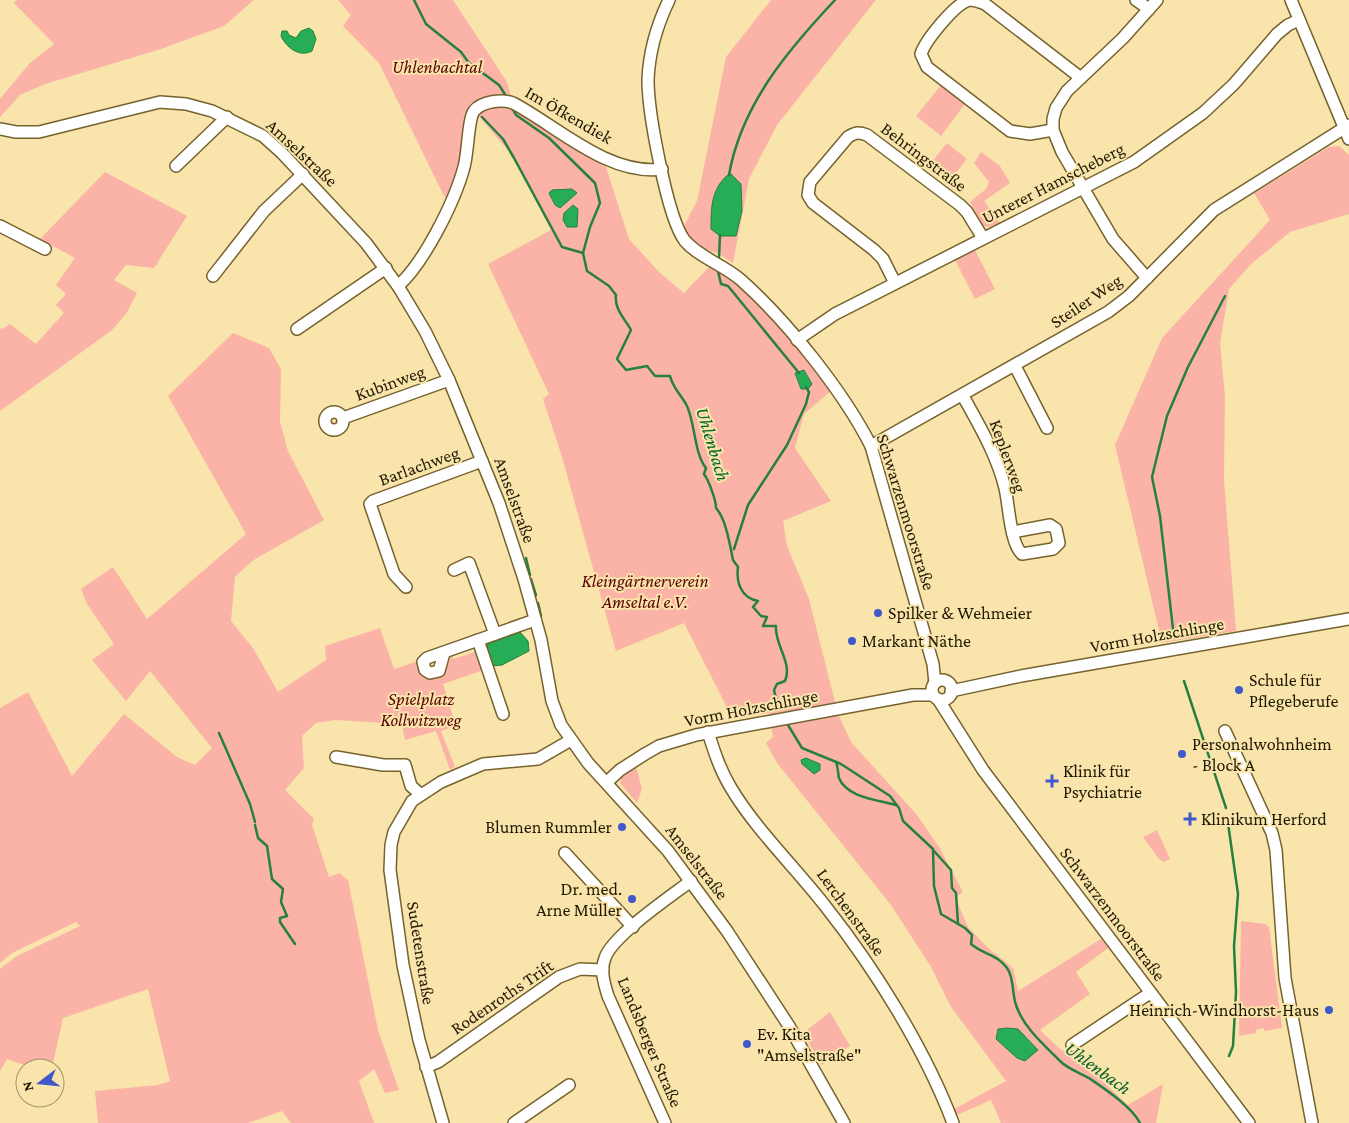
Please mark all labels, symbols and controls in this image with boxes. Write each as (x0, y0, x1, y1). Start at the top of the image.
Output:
park label: Uhlenbachtal (392, 57, 483, 77)
street label: Im Öfkendiek (522, 82, 616, 148)
street label: Amselstraße (262, 115, 342, 191)
street label: Behringstraße (877, 118, 971, 196)
street label: Unterer Hamscheberg (978, 138, 1128, 228)
street label: Steiler Weg (1047, 270, 1126, 332)
street label: Kubinweg (352, 361, 428, 405)
water label: Uhlenbach (692, 405, 734, 483)
street label: Keplerweg (986, 417, 1031, 496)
street label: Schwarzenmoorstraße (873, 431, 939, 593)
street label: Barlachweg (376, 442, 462, 490)
street label: Amselstraße (490, 454, 540, 546)
park label: Kleingärtnerverein Amseltal e.V. (581, 571, 709, 612)
place label: Spilker & Wehmeier (888, 603, 1033, 623)
marker: Spilker & Wehmeier (872, 607, 884, 619)
street label: Vorm Holzschlinge (1089, 613, 1226, 657)
place label: Markant Näthe (862, 631, 971, 651)
marker: Markant Näthe (846, 635, 858, 647)
place label: Schule für Pflegeberufe (1249, 670, 1338, 711)
marker: Schule für Pflegeberufe (1233, 684, 1245, 696)
street label: Vorm Holzschlinge (683, 685, 820, 731)
park label: Spielplatz Kollwitzweg (380, 689, 463, 730)
place label: Personalwohnheim - Block A (1192, 734, 1332, 775)
marker: Personalwohnheim - Block A (1176, 748, 1188, 760)
place label: Klinik für Psychiatrie (1063, 761, 1142, 802)
marker: Klinik für Psychiatrie (1045, 774, 1059, 788)
place label: Klinikum Herford (1201, 809, 1327, 829)
marker: Klinikum Herford (1183, 812, 1197, 826)
place label: Blumen Rummler (485, 817, 613, 837)
street label: Amselstraße (661, 820, 733, 904)
marker: Blumen Rummler (616, 821, 628, 833)
street label: Schwarzenmoorstraße (1056, 843, 1170, 985)
street label: Lerchenstraße (813, 865, 889, 960)
place label: Dr. med. Arne Müller (536, 879, 623, 920)
marker: Dr. med. Arne Müller (626, 893, 638, 905)
street label: Sudetenstraße (403, 900, 439, 1006)
street label: Rodenroths Trift (447, 955, 558, 1039)
street label: Landsberger Straße (614, 974, 687, 1110)
place label: Heinrich-Windhorst-Haus (1129, 1000, 1319, 1020)
marker: Heinrich-Windhorst-Haus (1323, 1004, 1335, 1016)
place label: Ev. Kita "Amselstraße" (757, 1024, 861, 1065)
water label: Uhlenbach (1061, 1037, 1135, 1099)
marker: Ev. Kita "Amselstraße" (741, 1038, 753, 1050)
north arrow (15, 1058, 65, 1108)
text: N (18, 1079, 37, 1093)

